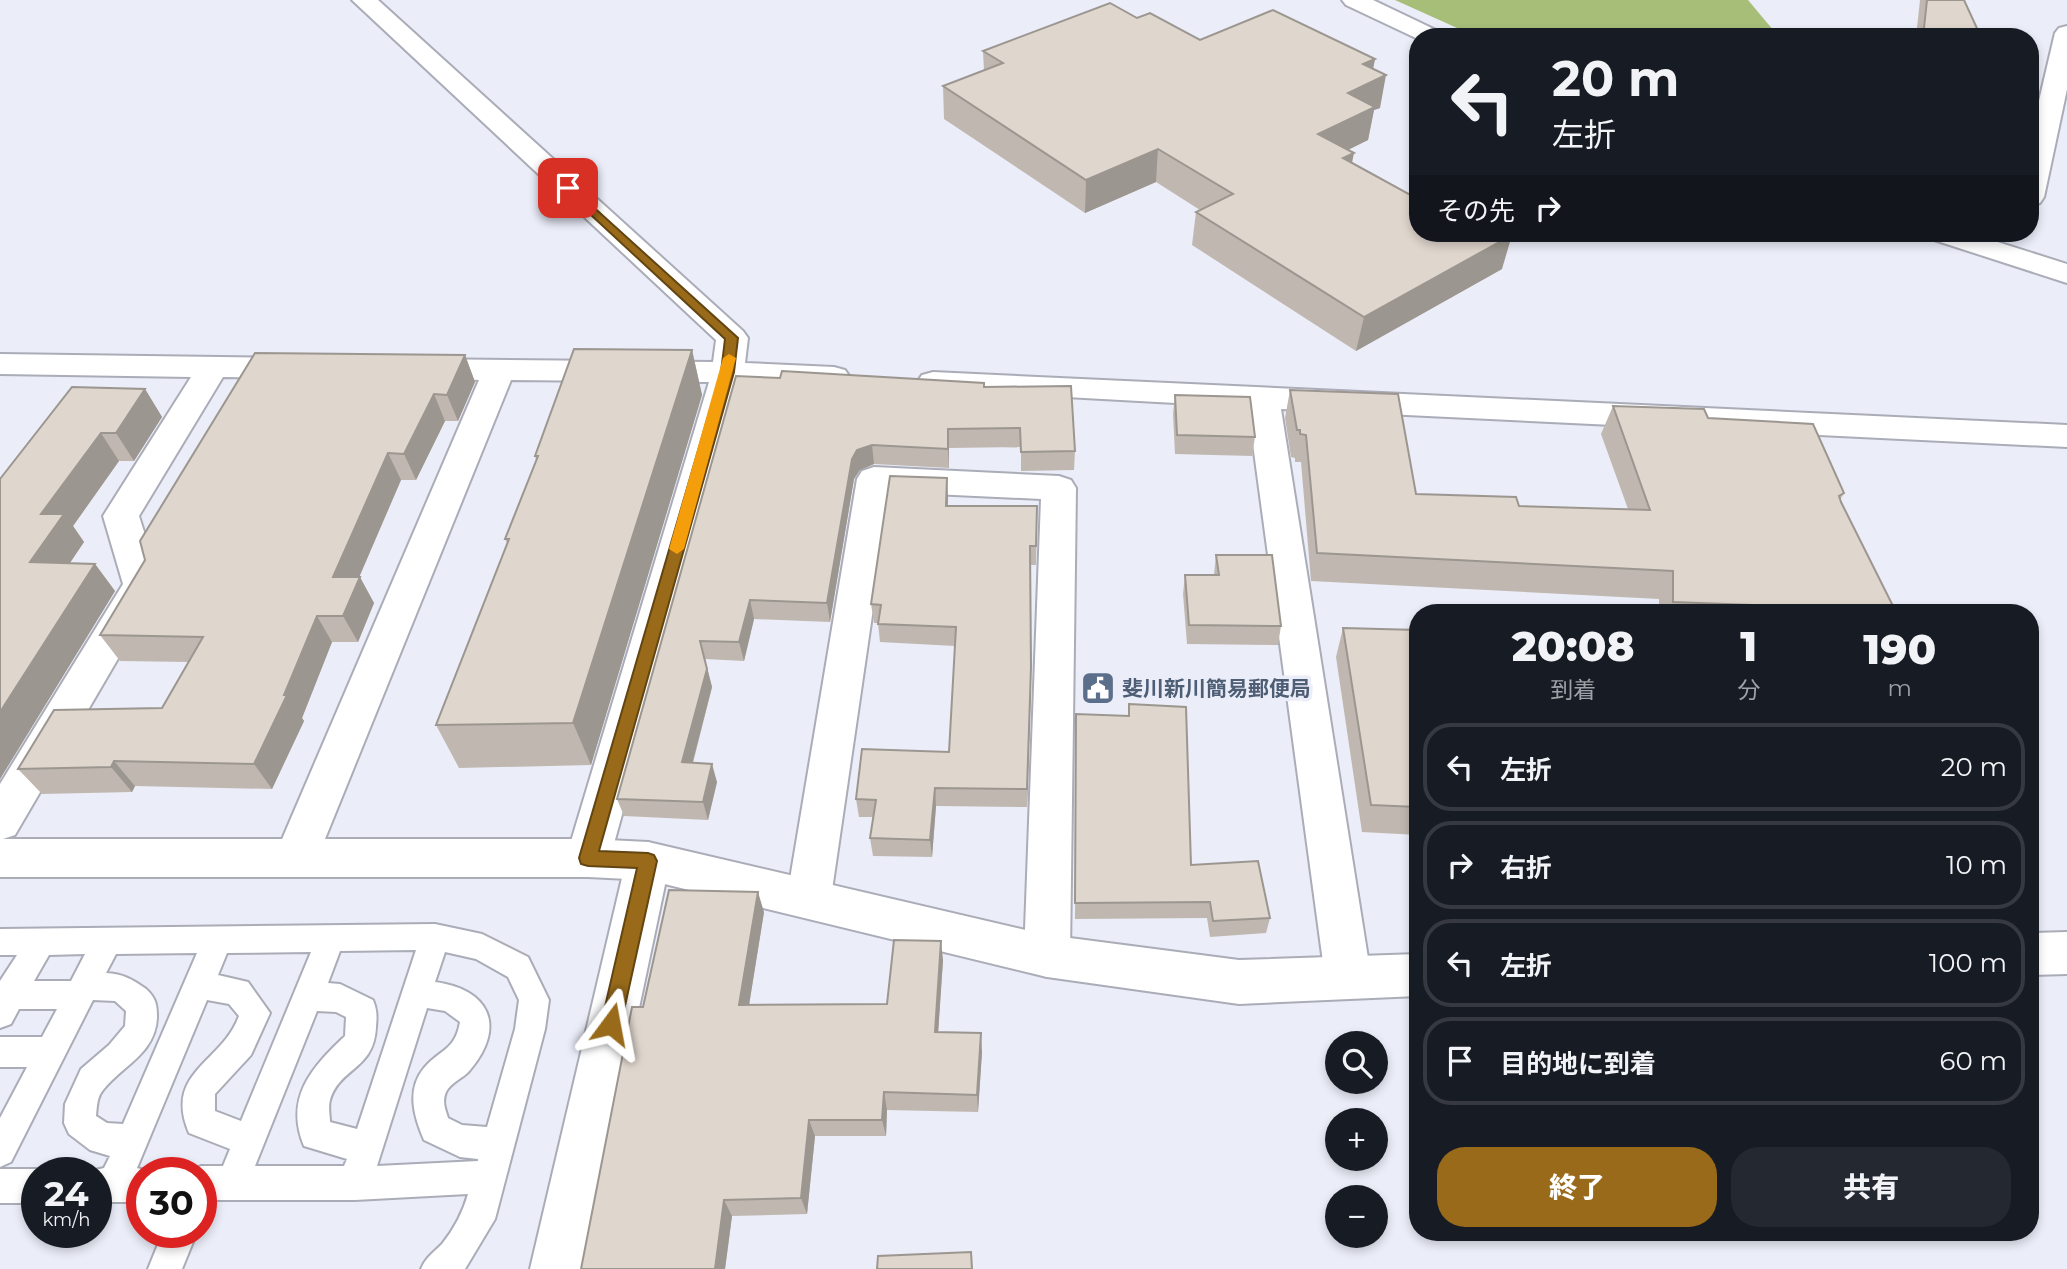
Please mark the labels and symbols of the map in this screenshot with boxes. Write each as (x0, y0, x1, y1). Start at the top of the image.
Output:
pin (538, 158, 598, 218)
public building icon: 斐川新川簡易郵便局 (1079, 669, 1117, 707)
place label: 斐川新川簡易郵便局 (1122, 676, 1311, 701)
position arrow (574, 987, 648, 1061)
speed limit sign: 30 (126, 1157, 217, 1248)

